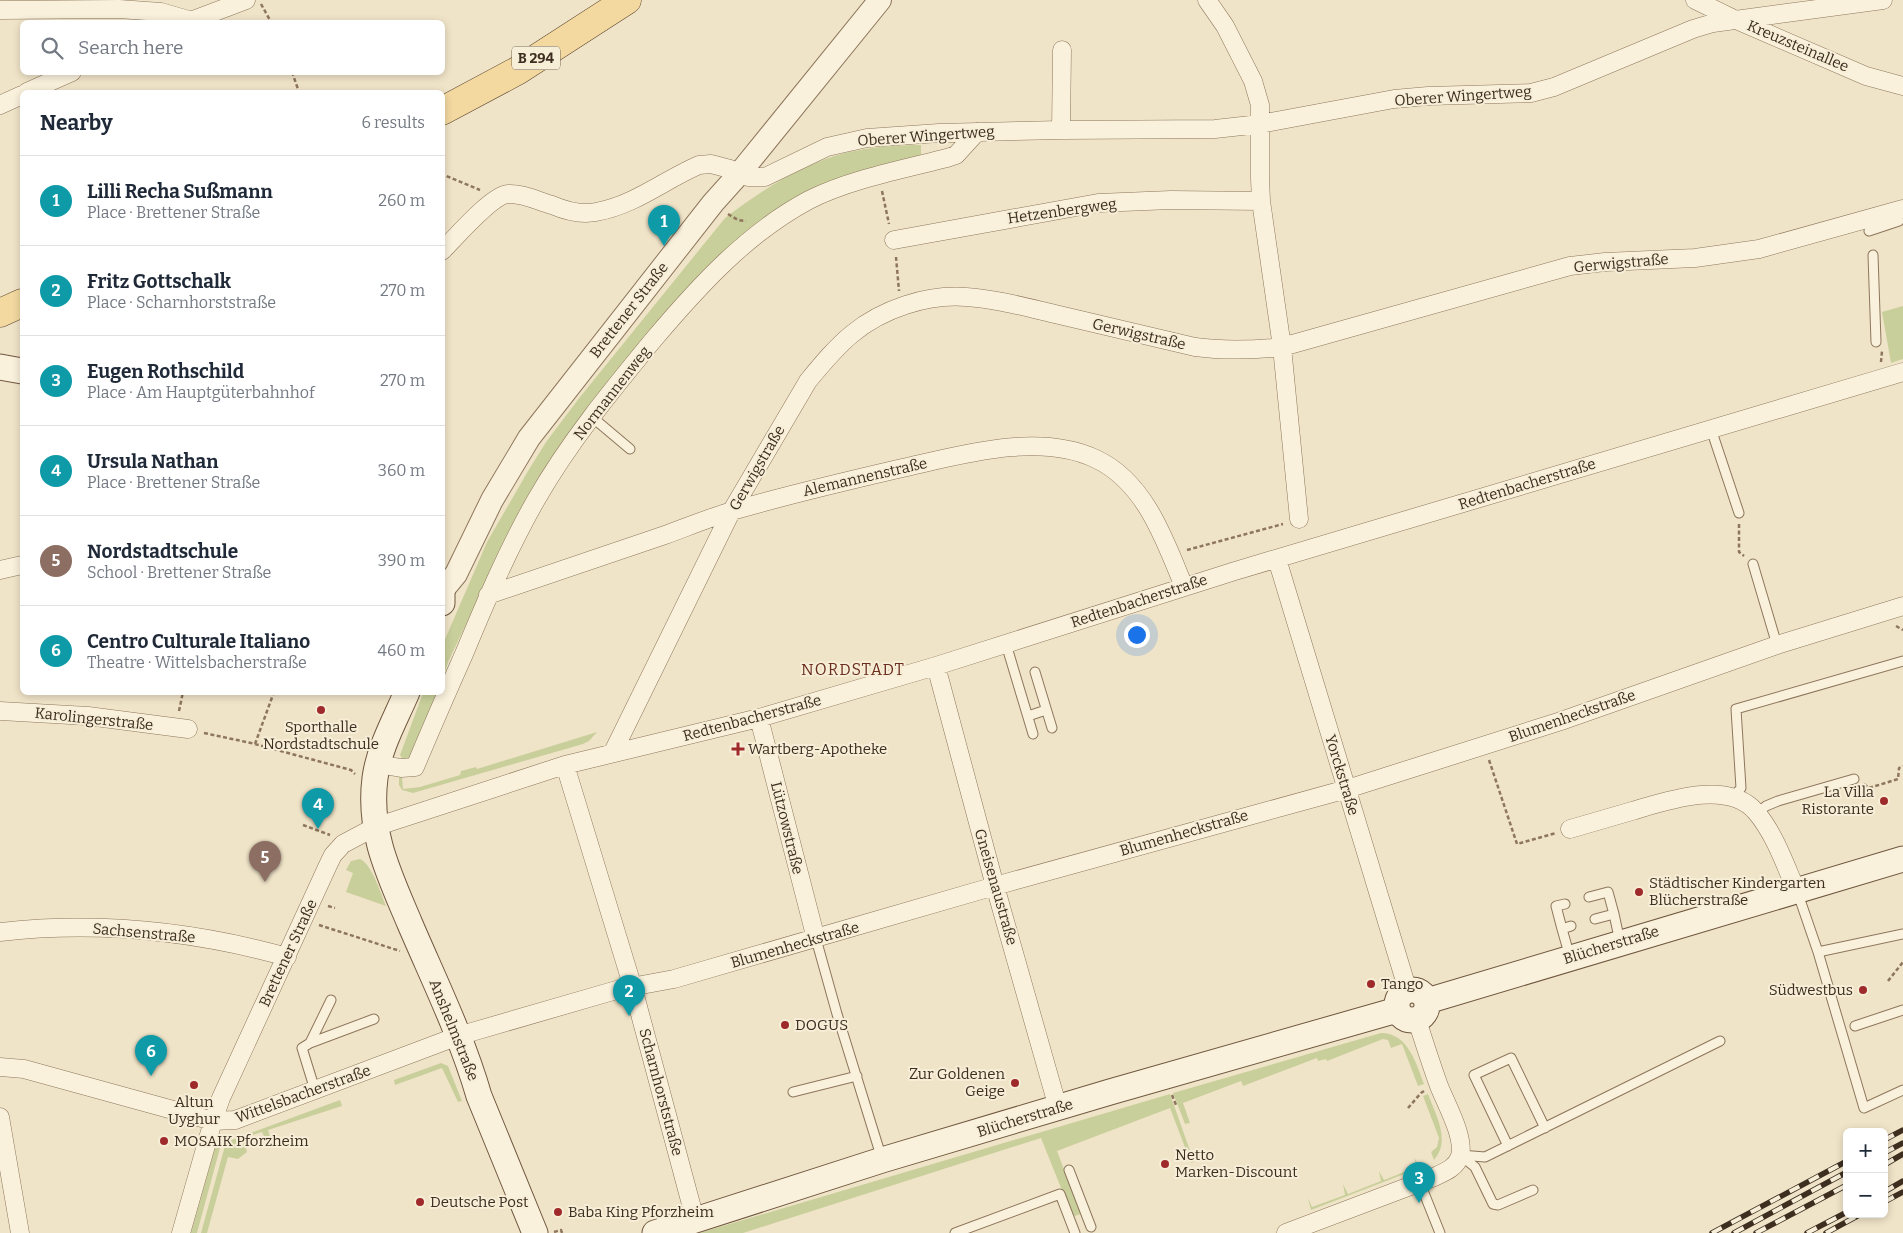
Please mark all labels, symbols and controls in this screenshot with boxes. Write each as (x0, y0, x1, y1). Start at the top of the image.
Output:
street label: Kreuzsteinallee (1744, 16, 1852, 76)
search box (20, 20, 445, 75)
icon: search (38, 34, 66, 62)
text: Search here (78, 36, 183, 59)
road number: B 294 (512, 46, 560, 70)
street label: Oberer Wingertweg (1394, 82, 1532, 110)
text: Nearby (40, 110, 113, 136)
text: 6 results (362, 113, 425, 132)
street label: Oberer Wingertweg (857, 122, 995, 150)
text: Lilli Recha Sußmann (87, 180, 273, 203)
text: 1 (53, 191, 59, 210)
text: 260 m (378, 191, 425, 210)
street label: Hetzenbergweg (1006, 194, 1118, 228)
text: Place · Brettener Straße (87, 203, 260, 222)
pin: 1 (648, 205, 680, 246)
street label: Gerwigstraße (1573, 250, 1669, 276)
street label: Brettener Straße (586, 259, 672, 361)
text: Fritz Gottschalk (87, 270, 231, 293)
text: 2 (51, 281, 61, 300)
text: 270 m (380, 281, 425, 300)
text: Place · Scharnhorststraße (87, 293, 276, 312)
street label: Gerwigstraße (1091, 315, 1187, 353)
street label: Normannenweg (570, 343, 654, 443)
text: Eugen Rothschild (87, 360, 244, 383)
text: 3 (51, 371, 61, 390)
text: 270 m (380, 371, 425, 390)
text: Place · Am Hauptgüterbahnhof (87, 383, 314, 402)
street label: Gerwigstraße (725, 422, 789, 514)
text: Ursula Nathan (87, 450, 218, 473)
street label: Alemannenstraße (801, 454, 929, 500)
street label: Redtenbacherstraße (1456, 455, 1598, 513)
text: 4 (51, 461, 61, 480)
text: 360 m (378, 461, 425, 480)
text: Place · Brettener Straße (87, 473, 260, 492)
text: Nordstadtschule (87, 540, 238, 563)
text: 5 (52, 551, 60, 570)
text: 390 m (378, 551, 425, 570)
text: School · Brettener Straße (87, 563, 271, 582)
street label: Redtenbacherstraße (1068, 570, 1210, 632)
your location (1124, 622, 1150, 648)
text: Centro Culturale Italiano (87, 630, 310, 653)
text: 6 (51, 641, 61, 660)
text: 460 m (378, 641, 425, 660)
text: Theatre · Wittelsbacherstraße (87, 653, 307, 672)
district label: NORDSTADT (801, 660, 905, 679)
street label: Blumenheckstraße (1506, 686, 1638, 746)
street label: Redtenbacherstraße (681, 691, 823, 745)
street label: Karolingerstraße (34, 704, 154, 734)
marker: Sporthalle Nordstadtschule (315, 704, 327, 716)
place label: Sporthalle Nordstadtschule (263, 718, 379, 753)
street label: Yorckstraße (1321, 732, 1363, 818)
place label: Wartberg-Apotheke (748, 740, 887, 758)
marker: Wartberg-Apotheke (732, 743, 744, 755)
street label: Lützowstraße (767, 780, 807, 876)
place label: La Villa Ristorante (1802, 783, 1874, 818)
pin: 4 (302, 788, 334, 829)
marker: La Villa Ristorante (1878, 795, 1890, 807)
street label: Blumenheckstraße (1118, 806, 1250, 860)
street label: Gneisenaustraße (971, 827, 1021, 947)
pin: 5 (249, 841, 281, 882)
place label: Städtischer Kindergarten Blücherstraße (1649, 874, 1826, 909)
marker: Städtischer Kindergarten Blücherstraße (1633, 886, 1645, 898)
street label: Brettener Straße (255, 896, 321, 1010)
street label: Blumenheckstraße (729, 918, 861, 972)
street label: Sachsenstraße (92, 920, 196, 946)
street label: Blücherstraße (1561, 922, 1661, 968)
pin: 2 (613, 975, 645, 1016)
place label: Tango (1381, 975, 1423, 993)
street label: Anshelmstraße (425, 977, 483, 1083)
marker: Tango (1365, 978, 1377, 990)
place label: Südwestbus (1769, 981, 1853, 999)
marker: Südwestbus (1857, 984, 1869, 996)
place label: DOGUS (795, 1016, 848, 1034)
marker: DOGUS (779, 1019, 791, 1031)
street label: Scharnhorststraße (635, 1026, 687, 1158)
pin: 6 (135, 1035, 167, 1076)
street label: Wittelsbacherstraße (233, 1061, 373, 1127)
place label: Zur Goldenen Geige (909, 1065, 1006, 1100)
marker: Zur Goldenen Geige (1009, 1077, 1021, 1089)
marker: Altun Uyghur (188, 1079, 200, 1091)
place label: Altun Uyghur (168, 1093, 220, 1128)
street label: Blücherstraße (975, 1095, 1075, 1141)
map controls (1843, 1128, 1888, 1218)
button: + (1843, 1128, 1888, 1173)
place label: MOSAIK Pforzheim (174, 1132, 309, 1150)
marker: MOSAIK Pforzheim (158, 1135, 170, 1147)
place label: Netto Marken-Discount (1175, 1146, 1298, 1181)
marker: Netto Marken-Discount (1159, 1158, 1171, 1170)
pin: 3 (1403, 1162, 1435, 1203)
button: − (1843, 1173, 1888, 1218)
place label: Deutsche Post (430, 1193, 529, 1211)
marker: Deutsche Post (414, 1196, 426, 1208)
place label: Baba King Pforzheim (568, 1203, 714, 1221)
marker: Baba King Pforzheim (552, 1206, 564, 1218)

